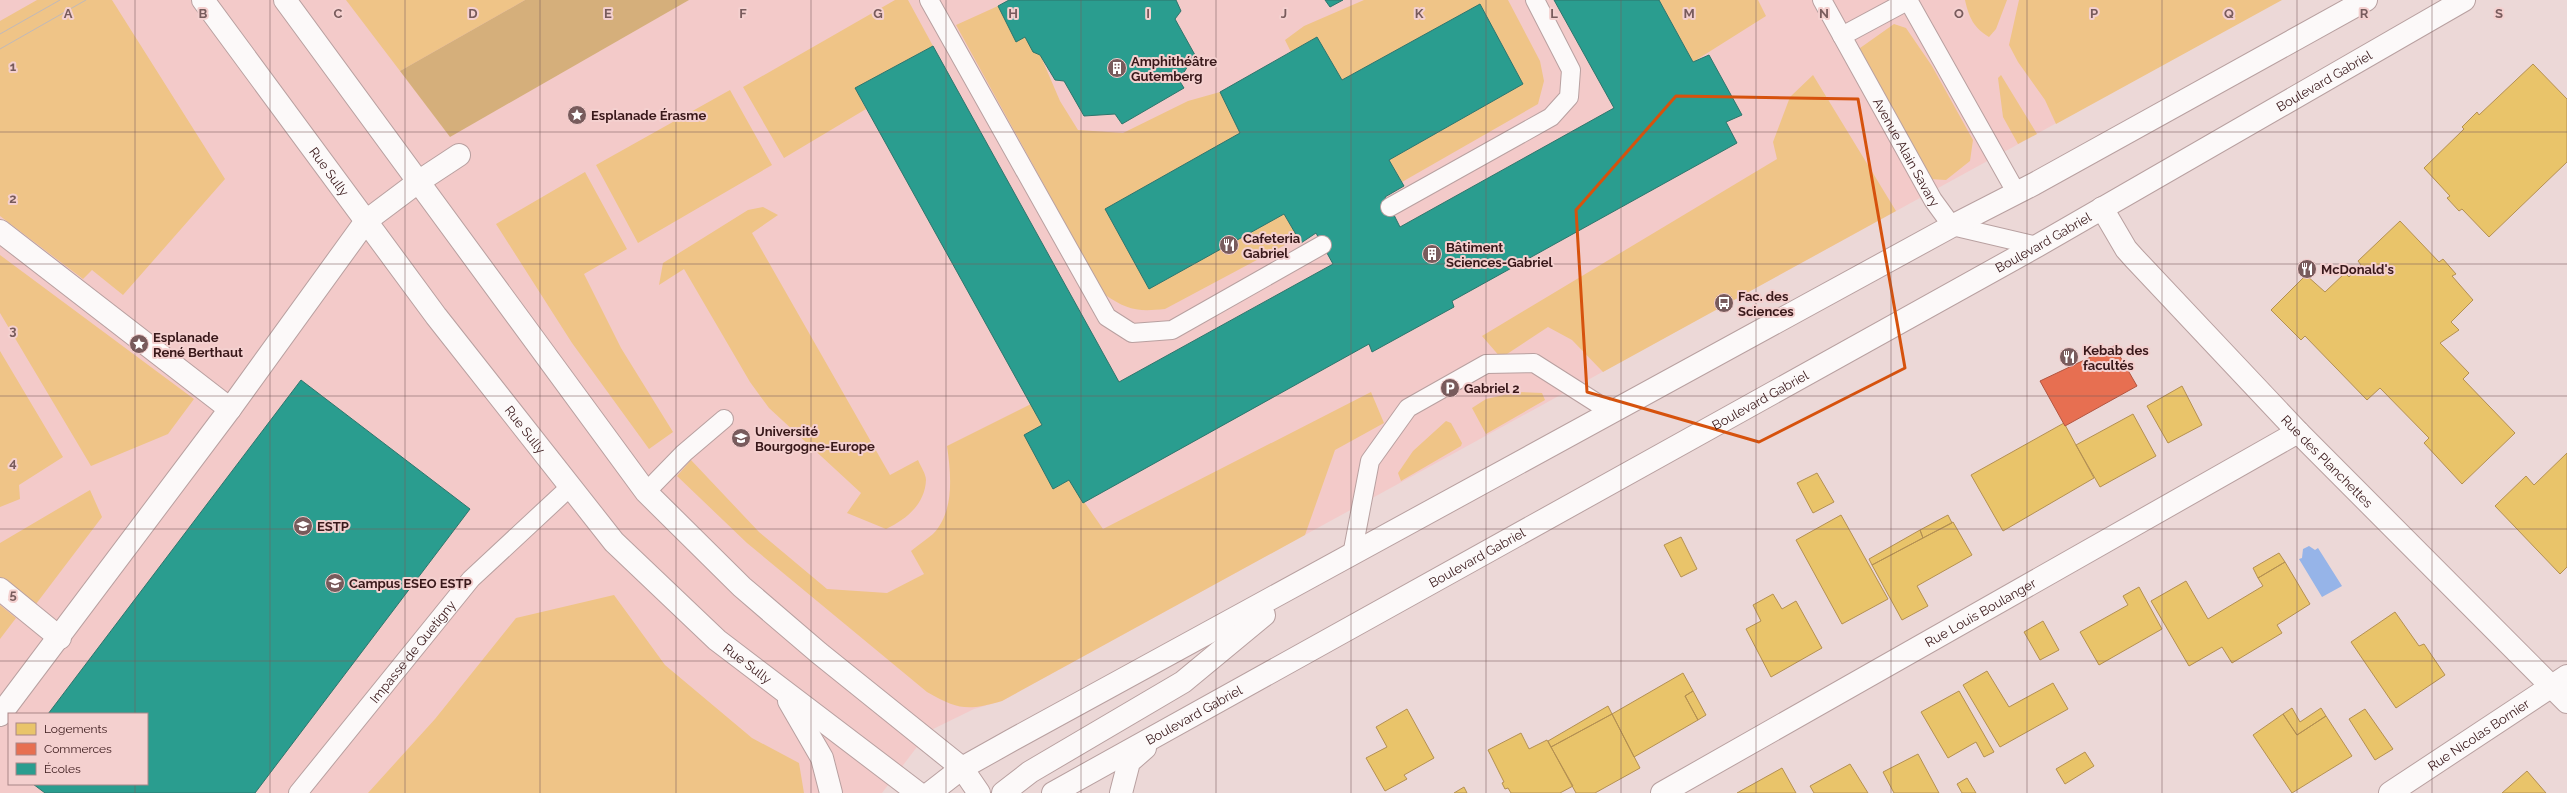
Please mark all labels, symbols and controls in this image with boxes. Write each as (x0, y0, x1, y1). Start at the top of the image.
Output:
text: A (64, 6, 73, 21)
text: B (199, 6, 208, 21)
text: C (334, 6, 343, 21)
text: D (468, 6, 478, 21)
text: E (604, 6, 612, 21)
text: F (739, 6, 747, 21)
text: G (873, 6, 883, 21)
text: H (1008, 6, 1018, 21)
text: I (1146, 6, 1150, 21)
text: J (1281, 6, 1287, 21)
text: K (1415, 6, 1424, 21)
text: L (1550, 6, 1558, 21)
text: M (1683, 6, 1695, 21)
text: N (1819, 6, 1829, 21)
text: O (1954, 6, 1964, 21)
text: P (2090, 6, 2098, 21)
text: Q (2224, 6, 2234, 21)
text: R (2360, 6, 2369, 21)
text: S (2495, 6, 2503, 21)
street label: Boulevard Gabriel (2273, 47, 2375, 114)
place label: Amphithéâtre Gutemberg (1131, 54, 1217, 84)
building icon: Amphithéâtre Gutemberg (1106, 57, 1128, 79)
text: 1 (10, 59, 17, 74)
street label: Avenue Alain Savary (1870, 95, 1943, 210)
place icon: Esplanade Érasme (566, 104, 588, 126)
place label: Esplanade Érasme (591, 108, 706, 123)
street label: Rue Sully (307, 144, 352, 199)
text: 2 (9, 191, 17, 206)
street label: Boulevard Gabriel (1992, 209, 2094, 275)
place label: Cafeteria Gabriel (1243, 231, 1301, 261)
restaurant icon: Cafeteria Gabriel (1218, 234, 1240, 256)
place label: Bâtiment Sciences-Gabriel (1446, 240, 1553, 270)
building icon: Bâtiment Sciences-Gabriel (1421, 243, 1443, 265)
restaurant icon: McDonald's (2296, 258, 2318, 280)
place label: McDonald's (2321, 262, 2394, 277)
place label: Fac. des Sciences (1738, 289, 1794, 319)
bus stop icon: Fac. des Sciences (1713, 292, 1735, 314)
text: 3 (9, 323, 17, 338)
place label: Esplanade René Berthaut (153, 330, 243, 360)
place icon: Esplanade René Berthaut (128, 333, 150, 355)
place label: Kebab des facultés (2083, 343, 2149, 373)
restaurant icon: Kebab des facultés (2058, 346, 2080, 368)
street label: Boulevard Gabriel (1709, 367, 1811, 433)
parking icon: Gabriel 2 (1439, 377, 1461, 399)
place label: Gabriel 2 (1464, 381, 1520, 396)
street label: Rue Sully (502, 403, 549, 456)
street label: Rue des Planchettes (2279, 412, 2376, 510)
place label: Université Bourgogne-Europe (755, 424, 875, 454)
school or university icon: Université Bourgogne-Europe (730, 427, 752, 449)
text: 4 (9, 455, 17, 470)
school or university icon: ESTP (292, 515, 314, 537)
place label: ESTP (317, 519, 349, 534)
street label: Boulevard Gabriel (1426, 524, 1528, 590)
school or university icon: Campus ESEO ESTP (324, 572, 346, 594)
street label: Rue Louis Boulanger (1922, 575, 2039, 650)
place label: Campus ESEO ESTP (349, 576, 472, 591)
text: 5 (9, 587, 17, 602)
street label: Impasse de Quetigny (366, 597, 458, 706)
street label: Rue Sully (721, 640, 775, 686)
street label: Boulevard Gabriel (1143, 682, 1245, 748)
street label: Rue Nicolas Bornier (2425, 695, 2532, 774)
legend (8, 713, 148, 785)
text: Logements (44, 722, 107, 736)
text: Commerces (44, 742, 112, 756)
text: Écoles (44, 762, 81, 776)

